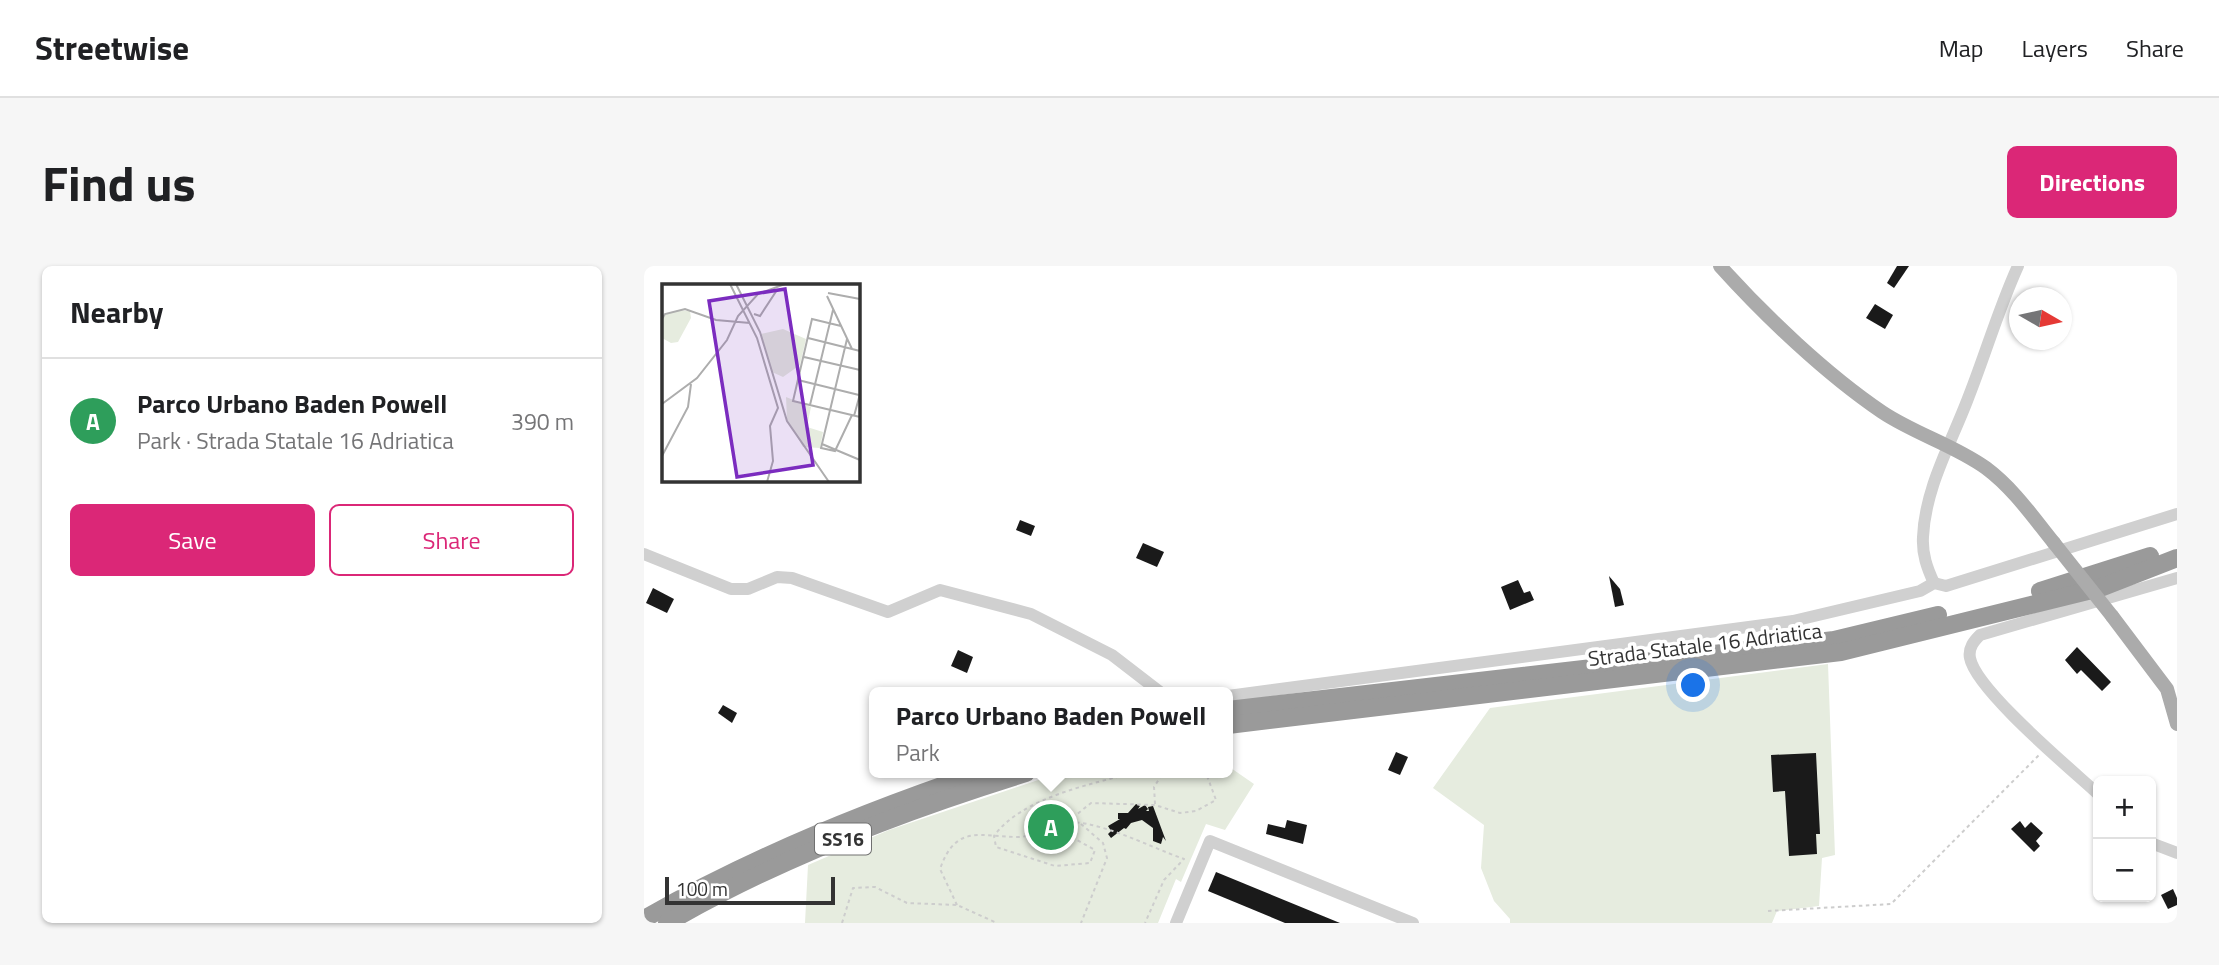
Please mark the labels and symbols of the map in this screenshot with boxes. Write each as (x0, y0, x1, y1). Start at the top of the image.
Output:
inset map (662, 284, 859, 481)
north arrow (2009, 287, 2072, 350)
street label: Strada Statale 16 Adriatica (1586, 614, 1824, 674)
your location (1676, 668, 1710, 702)
pin: A (1028, 801, 1074, 853)
road number: SS16 (815, 824, 871, 854)
scale bar (665, 874, 835, 906)

